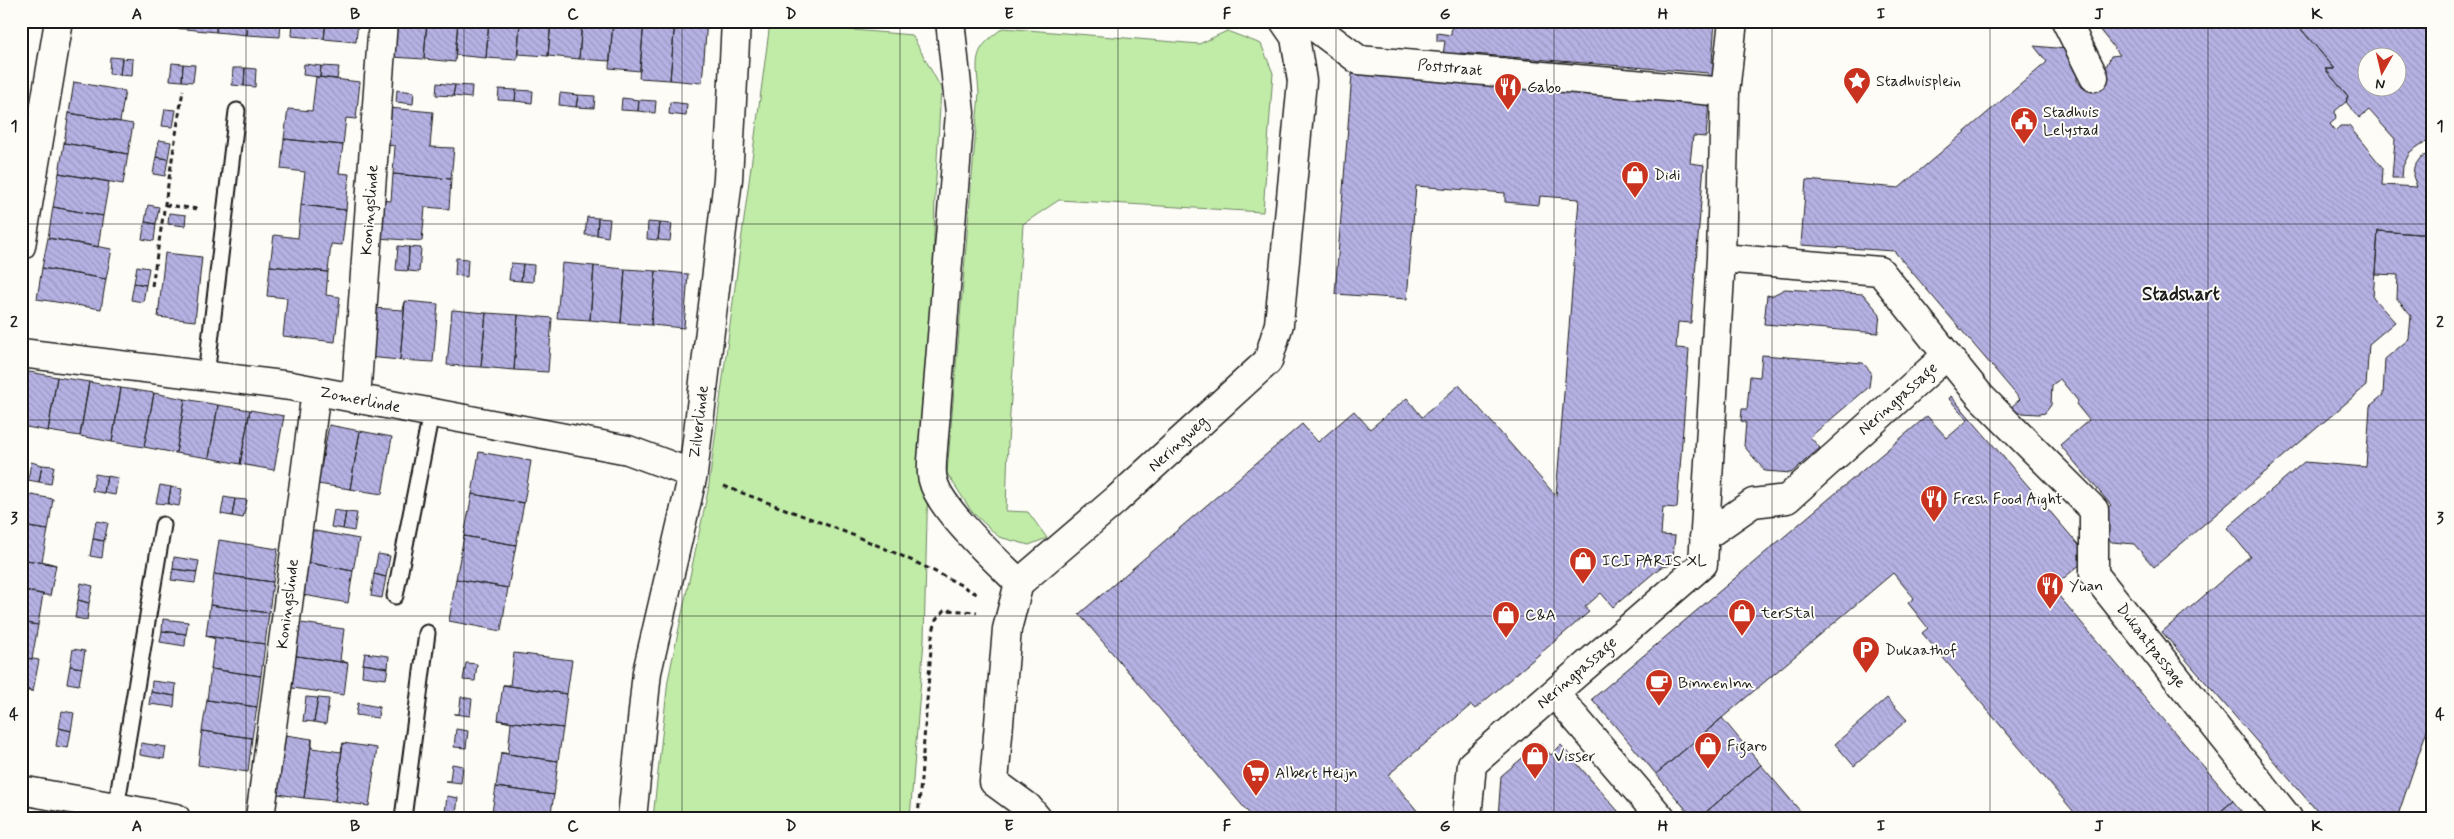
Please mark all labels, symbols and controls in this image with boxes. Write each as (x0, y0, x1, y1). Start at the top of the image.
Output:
text: A (132, 4, 142, 25)
text: B (350, 4, 360, 25)
text: C (567, 4, 579, 25)
text: D (785, 4, 797, 25)
text: E (1004, 4, 1014, 25)
text: F (1223, 4, 1232, 25)
text: G (1440, 4, 1451, 25)
text: H (1658, 4, 1669, 25)
text: I (1877, 4, 1886, 25)
text: J (2094, 4, 2104, 25)
text: K (2311, 4, 2323, 25)
north arrow (2356, 48, 2406, 98)
street label: Poststraat (1417, 55, 1483, 81)
place icon: Stadhuisplein (1842, 66, 1872, 105)
place label: Stadhuisplein (1876, 71, 1961, 92)
restaurant icon: Gabo (1493, 72, 1523, 111)
text: N (2374, 74, 2386, 93)
place label: Gabo (1527, 77, 1561, 98)
place label: Stadhuis Lelystad (2043, 102, 2099, 141)
public building icon: Stadhuis Lelystad (2009, 106, 2039, 145)
text: 1 (10, 116, 18, 137)
text: 1 (2436, 116, 2444, 137)
shop icon: Didi (1620, 160, 1650, 199)
street label: Koningslinde (356, 164, 384, 256)
place label: Didi (1654, 165, 1680, 186)
district label: Stadshart (2142, 282, 2220, 307)
text: 2 (10, 312, 18, 333)
text: 2 (2436, 312, 2444, 333)
street label: Neringpassage (1854, 358, 1943, 441)
street label: Zomerlinde (318, 382, 402, 418)
street label: Zilverlinde (684, 384, 714, 460)
street label: Neringweg (1144, 411, 1213, 478)
restaurant icon: Fresh Food Aight (1919, 484, 1949, 523)
place label: Fresh Food Aight (1953, 489, 2063, 510)
text: 3 (10, 508, 18, 529)
text: 3 (2436, 508, 2444, 529)
shop icon: ICI PARIS XL (1568, 546, 1598, 585)
place label: ICI PARIS XL (1602, 551, 1708, 572)
street label: Koningslinde (272, 558, 304, 650)
restaurant icon: Yuan (2035, 571, 2065, 610)
place label: Yuan (2069, 576, 2103, 597)
shop icon: terStal (1727, 598, 1757, 637)
street label: Dukaatpassage (2111, 599, 2191, 693)
shop icon: C&A (1491, 600, 1521, 639)
place label: terStal (1760, 603, 1814, 624)
place label: C&A (1525, 605, 1556, 626)
street label: Neringpassage (1532, 632, 1622, 715)
parking icon: Dukaathof (1851, 635, 1881, 674)
place label: Dukaathof (1885, 640, 1957, 661)
cafe icon: BinnenInn (1644, 668, 1674, 707)
place label: BinnenInn (1678, 673, 1754, 694)
text: 4 (9, 704, 19, 725)
text: 4 (2435, 704, 2445, 725)
shop icon: Figaro (1693, 731, 1723, 770)
place label: Figaro (1727, 736, 1767, 758)
shop icon: Visser (1520, 741, 1550, 780)
place label: Visser (1554, 746, 1596, 767)
supermarket icon: Albert Heijn (1241, 758, 1271, 797)
place label: Albert Heijn (1275, 763, 1358, 784)
text: A (132, 816, 142, 837)
text: B (350, 816, 360, 837)
text: C (567, 816, 579, 837)
text: D (785, 816, 797, 837)
text: E (1004, 816, 1014, 837)
text: F (1223, 816, 1232, 837)
text: G (1440, 816, 1451, 837)
text: H (1658, 816, 1669, 837)
text: I (1877, 816, 1886, 837)
text: J (2094, 816, 2104, 837)
text: K (2311, 816, 2323, 837)

